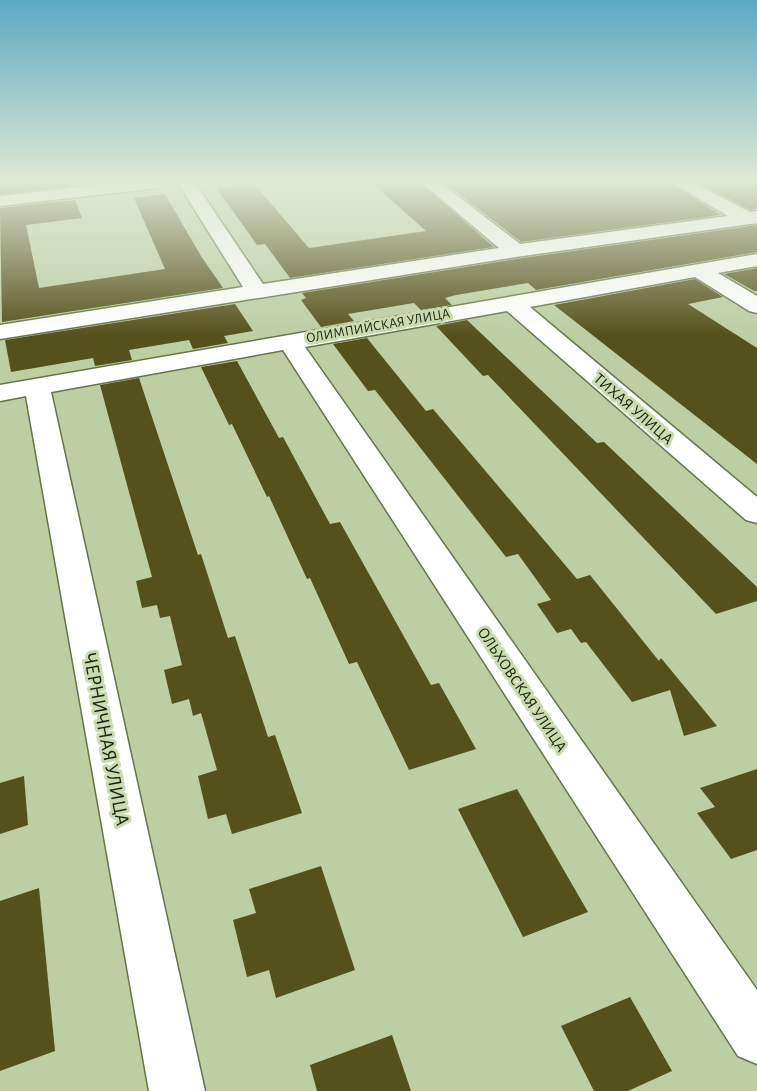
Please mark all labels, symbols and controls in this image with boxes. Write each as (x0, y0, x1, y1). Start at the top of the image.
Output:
street label: ОЛИМПИЙСКАЯ УЛИЦА (305, 305, 451, 346)
street label: ТИХАЯ УЛИЦА (591, 370, 676, 448)
street label: ОЛЬХОВСКАЯ УЛИЦА (475, 624, 570, 755)
street label: ЧЕРНИЧНАЯ УЛИЦА (79, 651, 133, 828)

